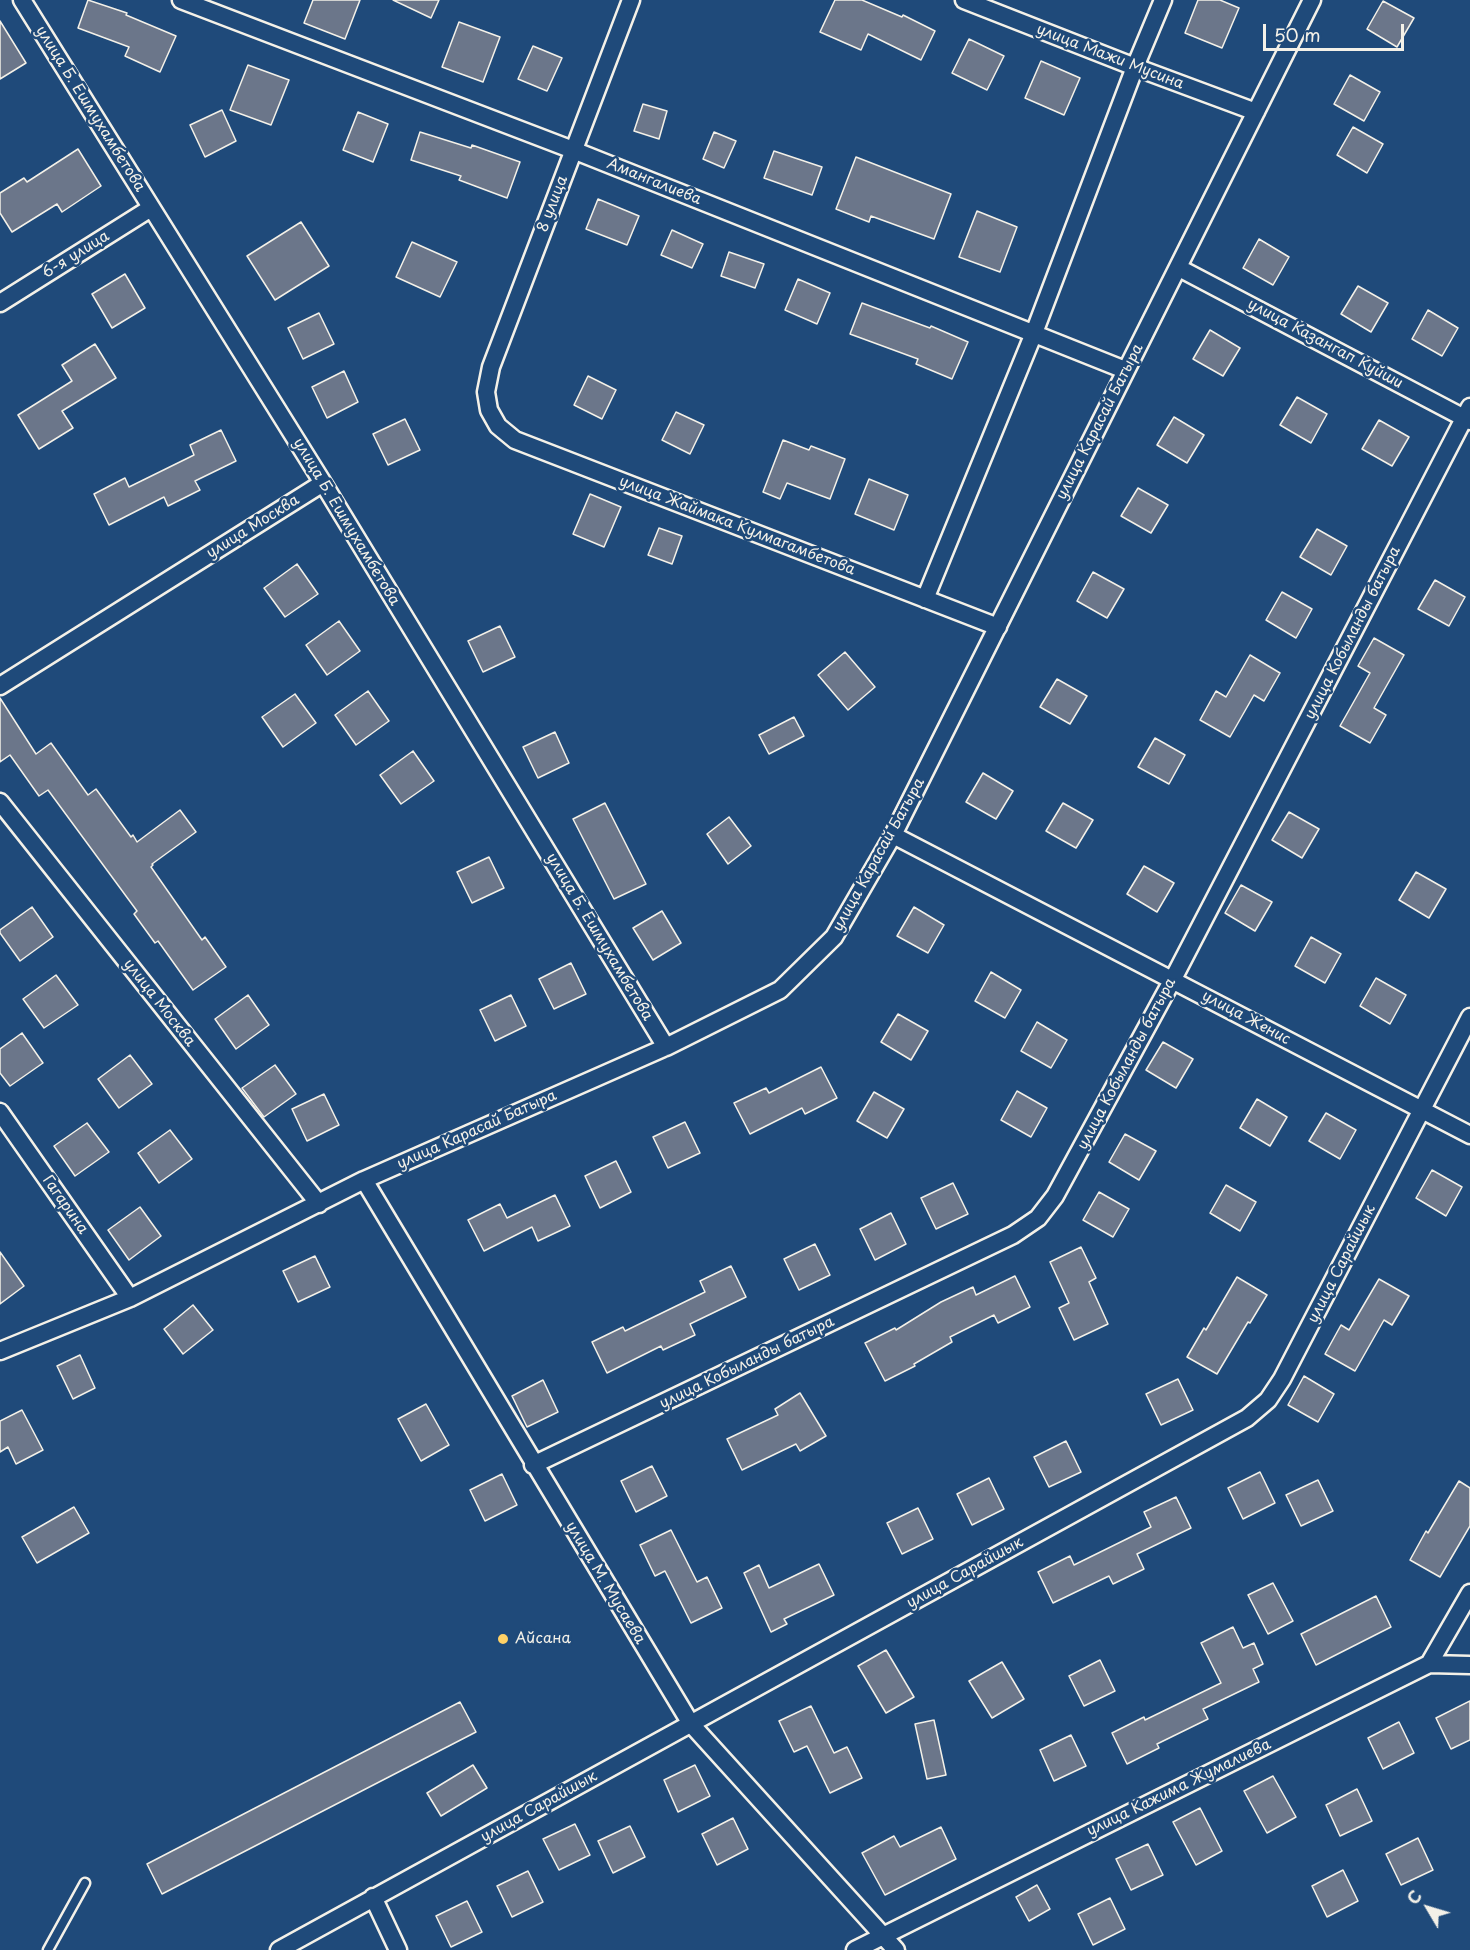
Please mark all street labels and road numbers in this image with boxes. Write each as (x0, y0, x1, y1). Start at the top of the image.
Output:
street label: улица Мажи Мусина (1034, 21, 1186, 93)
street label: улица Б. Ешмухамбетова (31, 23, 149, 195)
street label: Амангалиева (604, 155, 704, 209)
street label: 8 улица (534, 173, 572, 235)
street label: 6-я улица (39, 227, 113, 283)
street label: улица Казангап Куйши (1244, 295, 1406, 393)
street label: улица Карасай Батыра (1053, 341, 1147, 503)
street label: улица Б. Ешмухамбетова (289, 435, 403, 609)
street label: улица Жаймака Кулмагамбетова (616, 473, 858, 579)
street label: улица Москва (203, 491, 303, 563)
street label: улица Кобыланды батыра (1301, 543, 1405, 723)
street label: улица Карасай Батыра (829, 775, 929, 935)
street label: улица Б. Ешмухамбетова (542, 850, 656, 1024)
street label: улица Москва (119, 956, 199, 1050)
street label: улица Кобыланды батыра (1074, 975, 1180, 1153)
street label: улица Женис (1199, 987, 1293, 1049)
street label: улица Карасай Батыра (394, 1087, 560, 1173)
street label: Гагарина (38, 1172, 92, 1238)
street label: улица Сарайшык (1304, 1202, 1380, 1326)
street label: улица Кобыланды батыра (657, 1313, 837, 1413)
street label: улица М. Мусаева (561, 1519, 649, 1647)
street label: улица Сарайшык (904, 1534, 1026, 1612)
street label: улица Кажима Жумалиева (1084, 1736, 1274, 1840)
street label: улица Сарайшык (478, 1768, 600, 1846)

